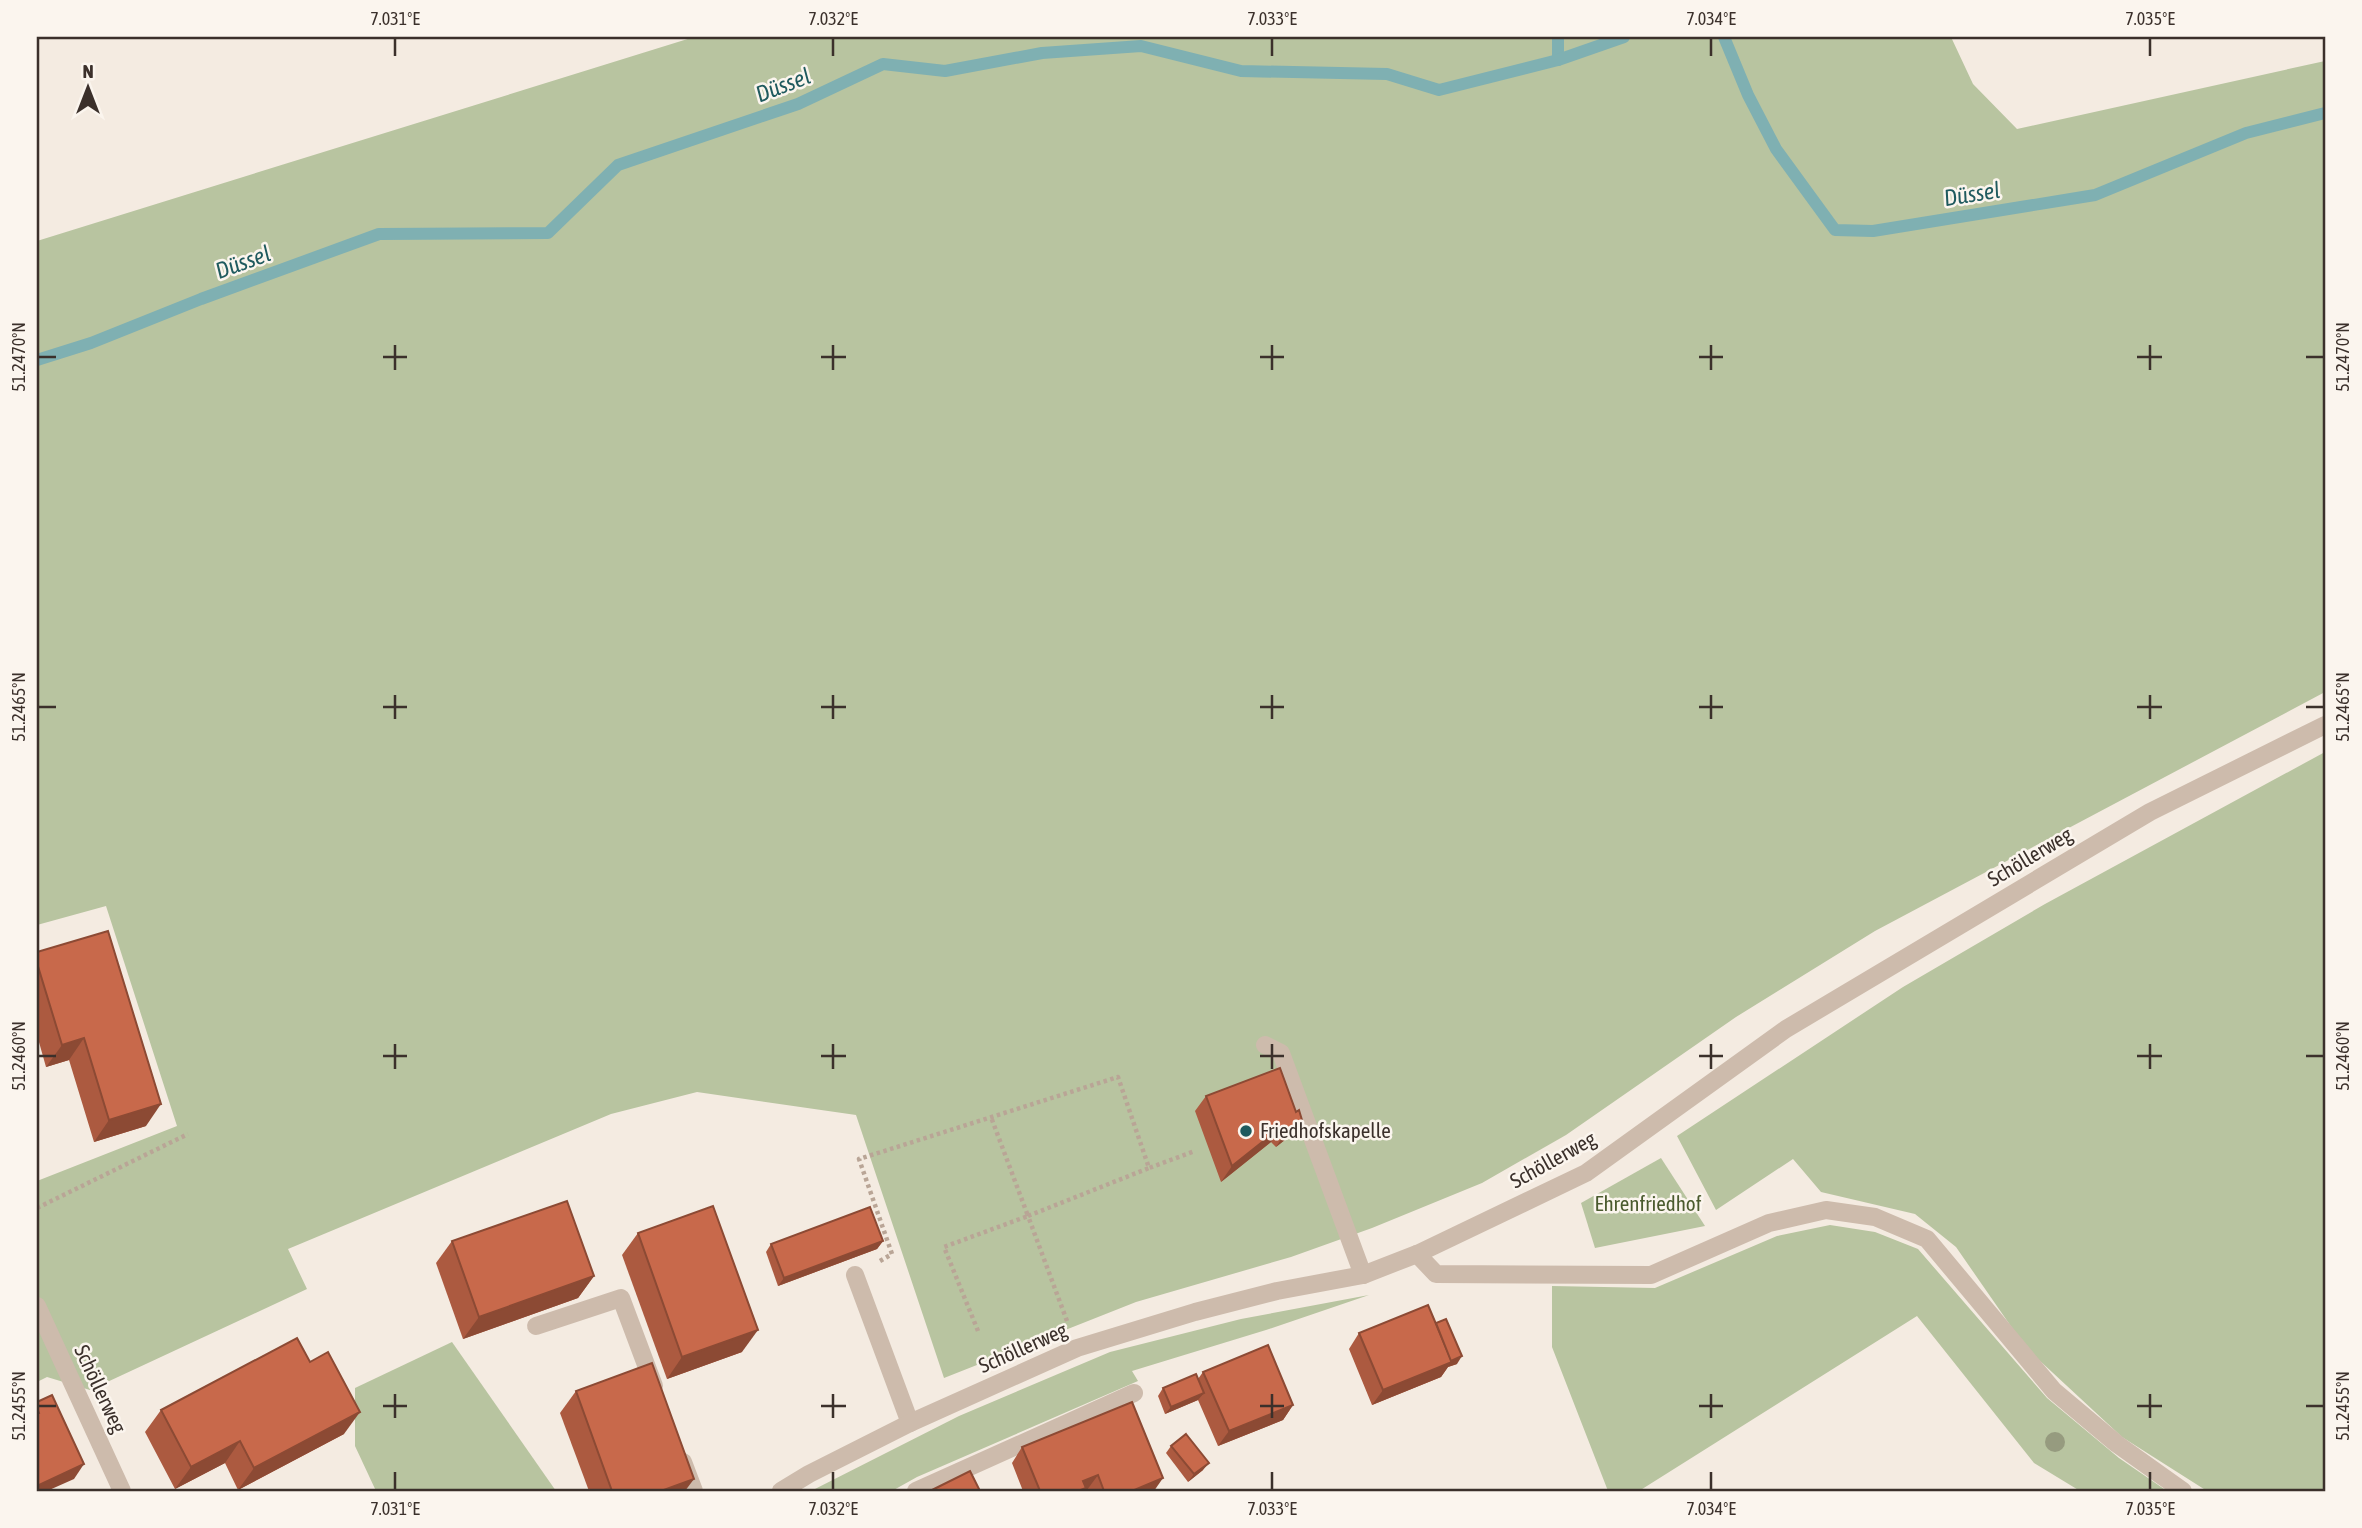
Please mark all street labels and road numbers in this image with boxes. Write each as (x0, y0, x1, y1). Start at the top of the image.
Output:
street label: Schöllerweg (1983, 822, 2076, 891)
street label: Schöllerweg (1506, 1126, 1600, 1192)
street label: Schöllerweg (975, 1317, 1070, 1377)
street label: Schöllerweg (70, 1341, 132, 1436)

